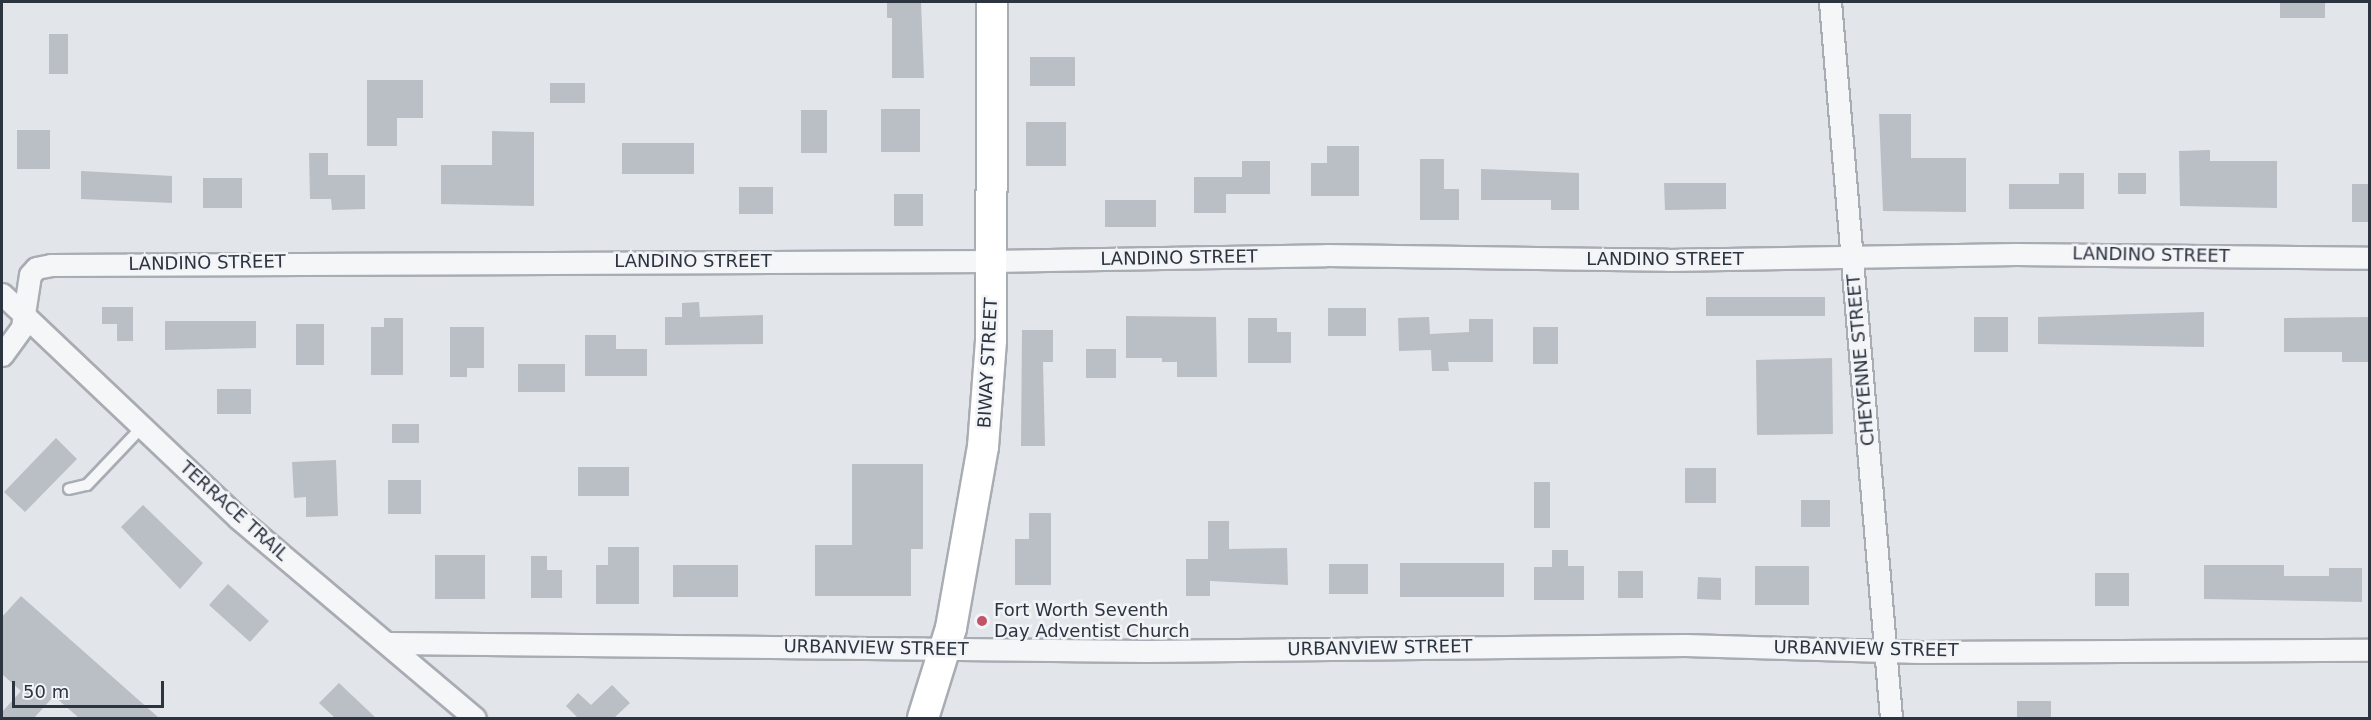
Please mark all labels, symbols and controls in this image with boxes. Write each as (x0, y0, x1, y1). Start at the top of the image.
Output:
street label: LANDINO STREET (2072, 243, 2230, 267)
street label: LANDINO STREET (1100, 246, 1258, 270)
street label: LANDINO STREET (1586, 248, 1744, 270)
street label: LANDINO STREET (614, 250, 772, 272)
street label: LANDINO STREET (128, 251, 286, 275)
street label: CHEYENNE STREET (1843, 273, 1879, 447)
street label: BIWAY STREET (974, 297, 1002, 429)
street label: TERRACE TRAIL (175, 457, 293, 565)
place label: Fort Worth Seventh Day Adventist Church (994, 600, 1190, 642)
marker: Fort Worth Seventh Day Adventist Church (975, 614, 989, 628)
street label: URBANVIEW STREET (783, 636, 969, 660)
street label: URBANVIEW STREET (1287, 636, 1473, 660)
street label: URBANVIEW STREET (1773, 637, 1959, 661)
scale bar (15, 669, 166, 707)
text: 50 m (23, 681, 69, 702)

